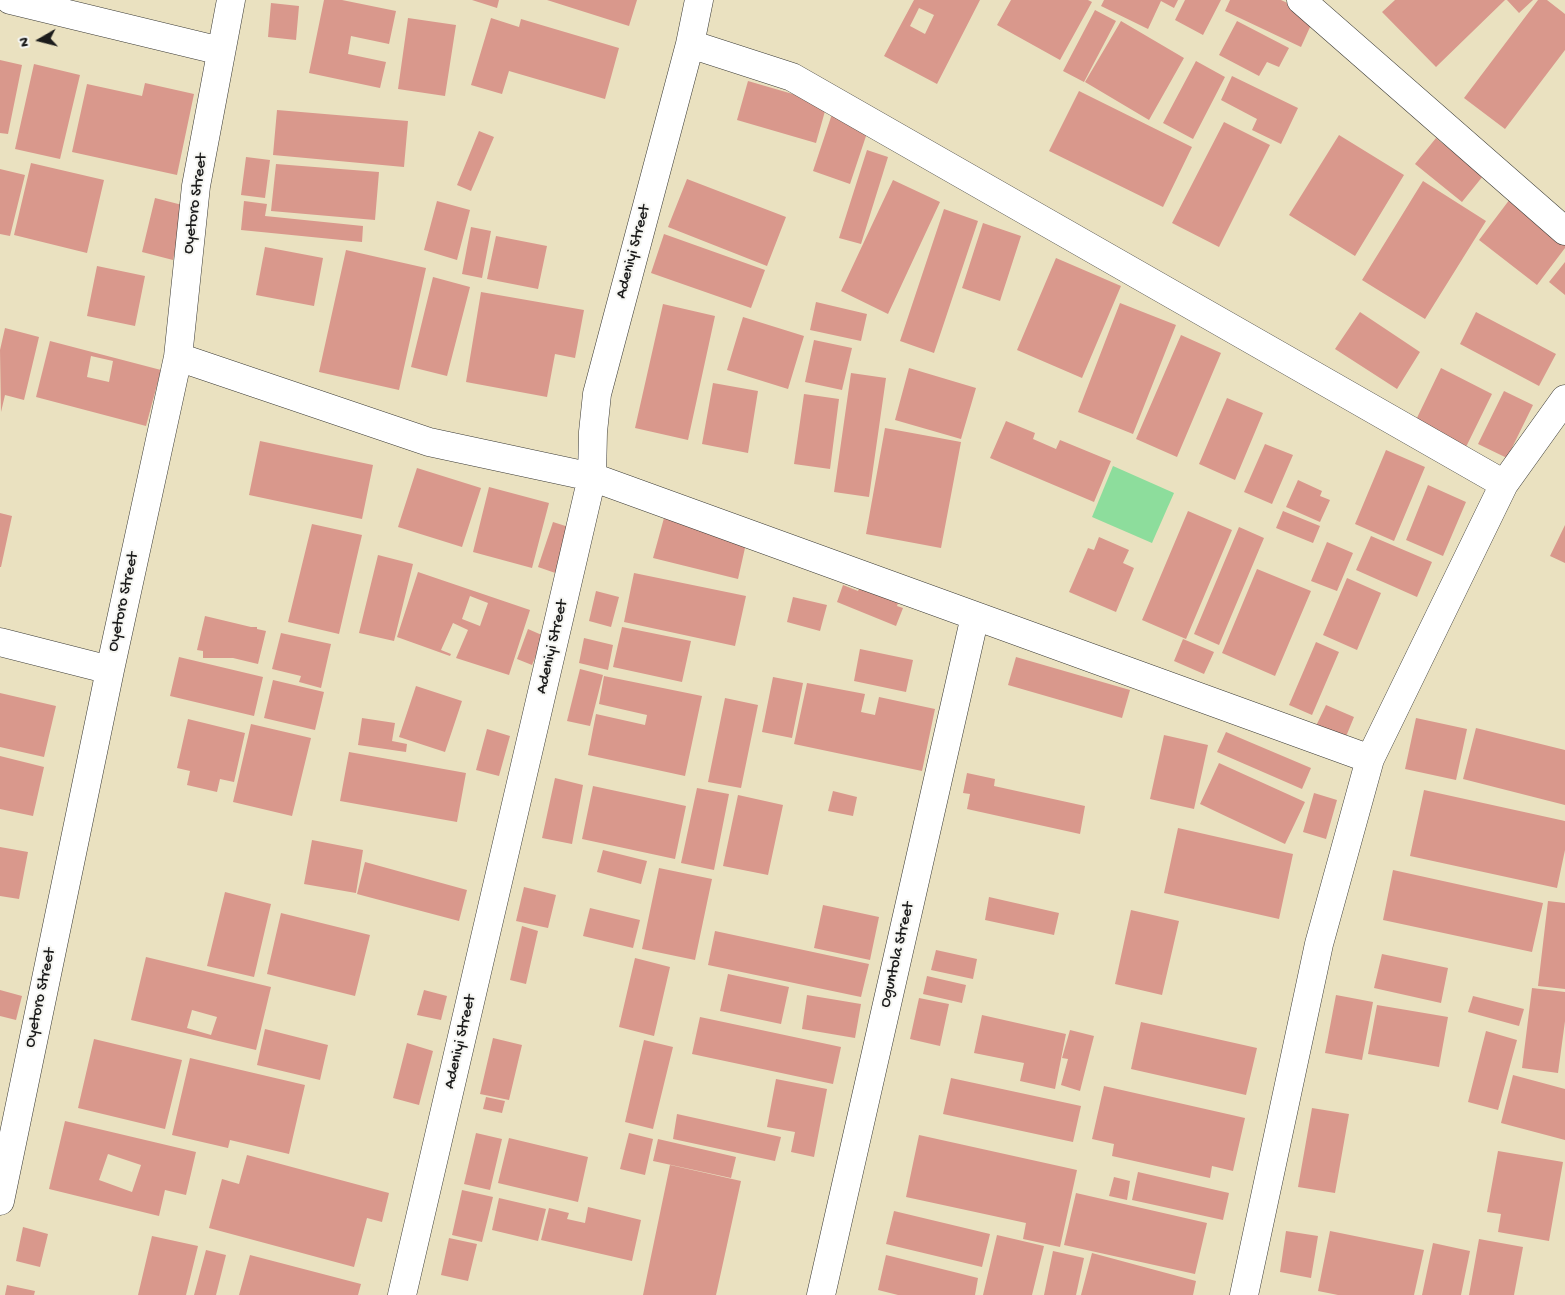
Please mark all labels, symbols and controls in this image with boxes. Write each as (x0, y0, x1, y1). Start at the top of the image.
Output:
north arrow (15, 15, 65, 65)
text: N (16, 36, 34, 48)
street label: Oyetoro Street (179, 153, 213, 255)
street label: Adeniyi Street (612, 203, 656, 301)
street label: Oyetoro Street (104, 551, 144, 653)
street label: Adeniyi Street (533, 598, 573, 696)
street label: Oguntola Street (877, 900, 919, 1010)
street label: Oyetoro Street (21, 947, 61, 1049)
street label: Adeniyi Street (441, 993, 481, 1091)

